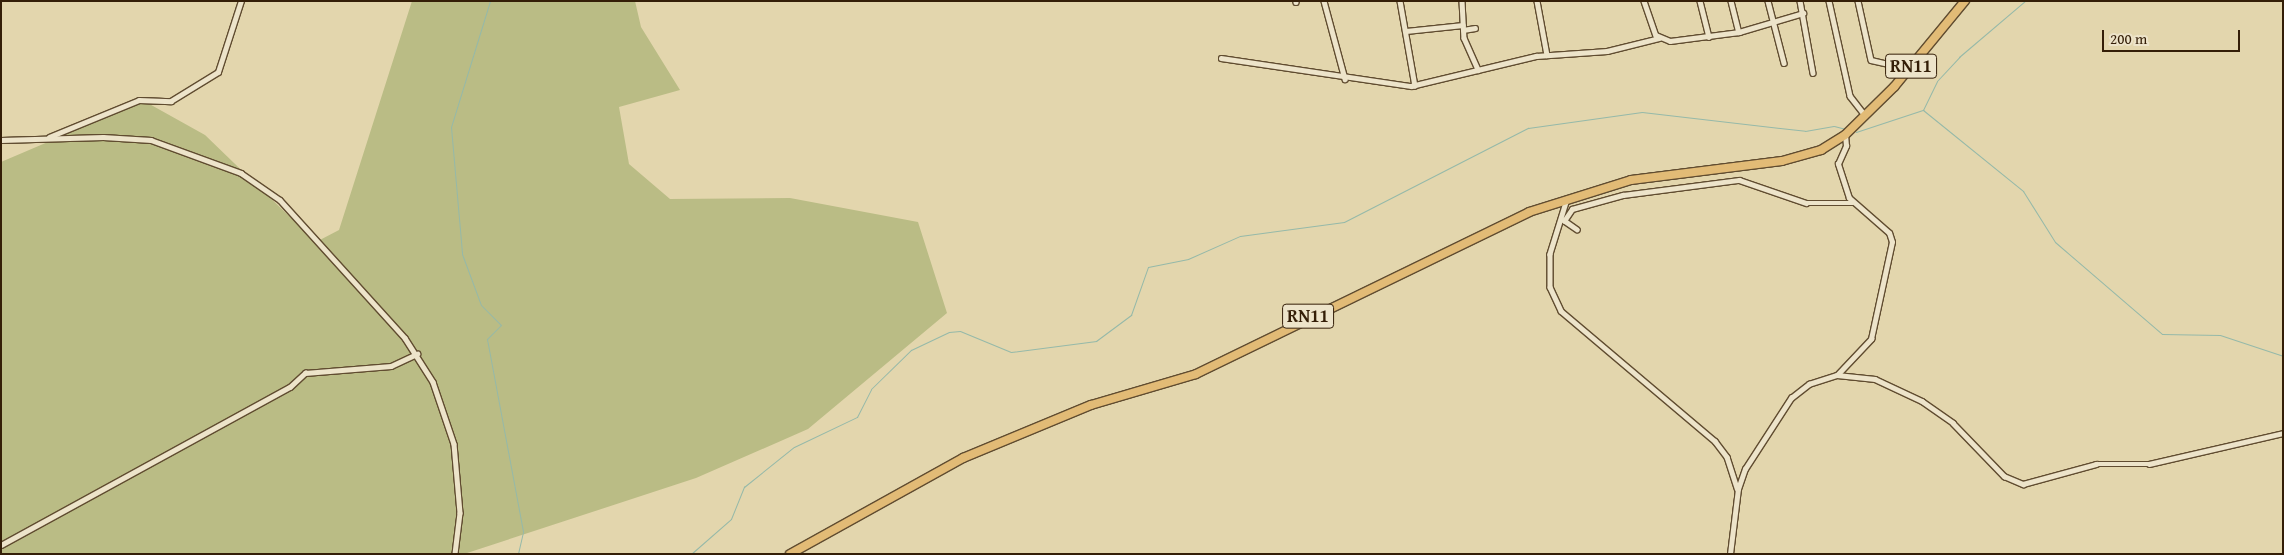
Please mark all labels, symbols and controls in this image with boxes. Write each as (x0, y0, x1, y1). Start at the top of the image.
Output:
scale bar (2104, 20, 2242, 52)
text: 200 m (2110, 28, 2147, 49)
road number: RN11 (1885, 50, 1937, 82)
road number: RN11 (1282, 300, 1334, 332)

